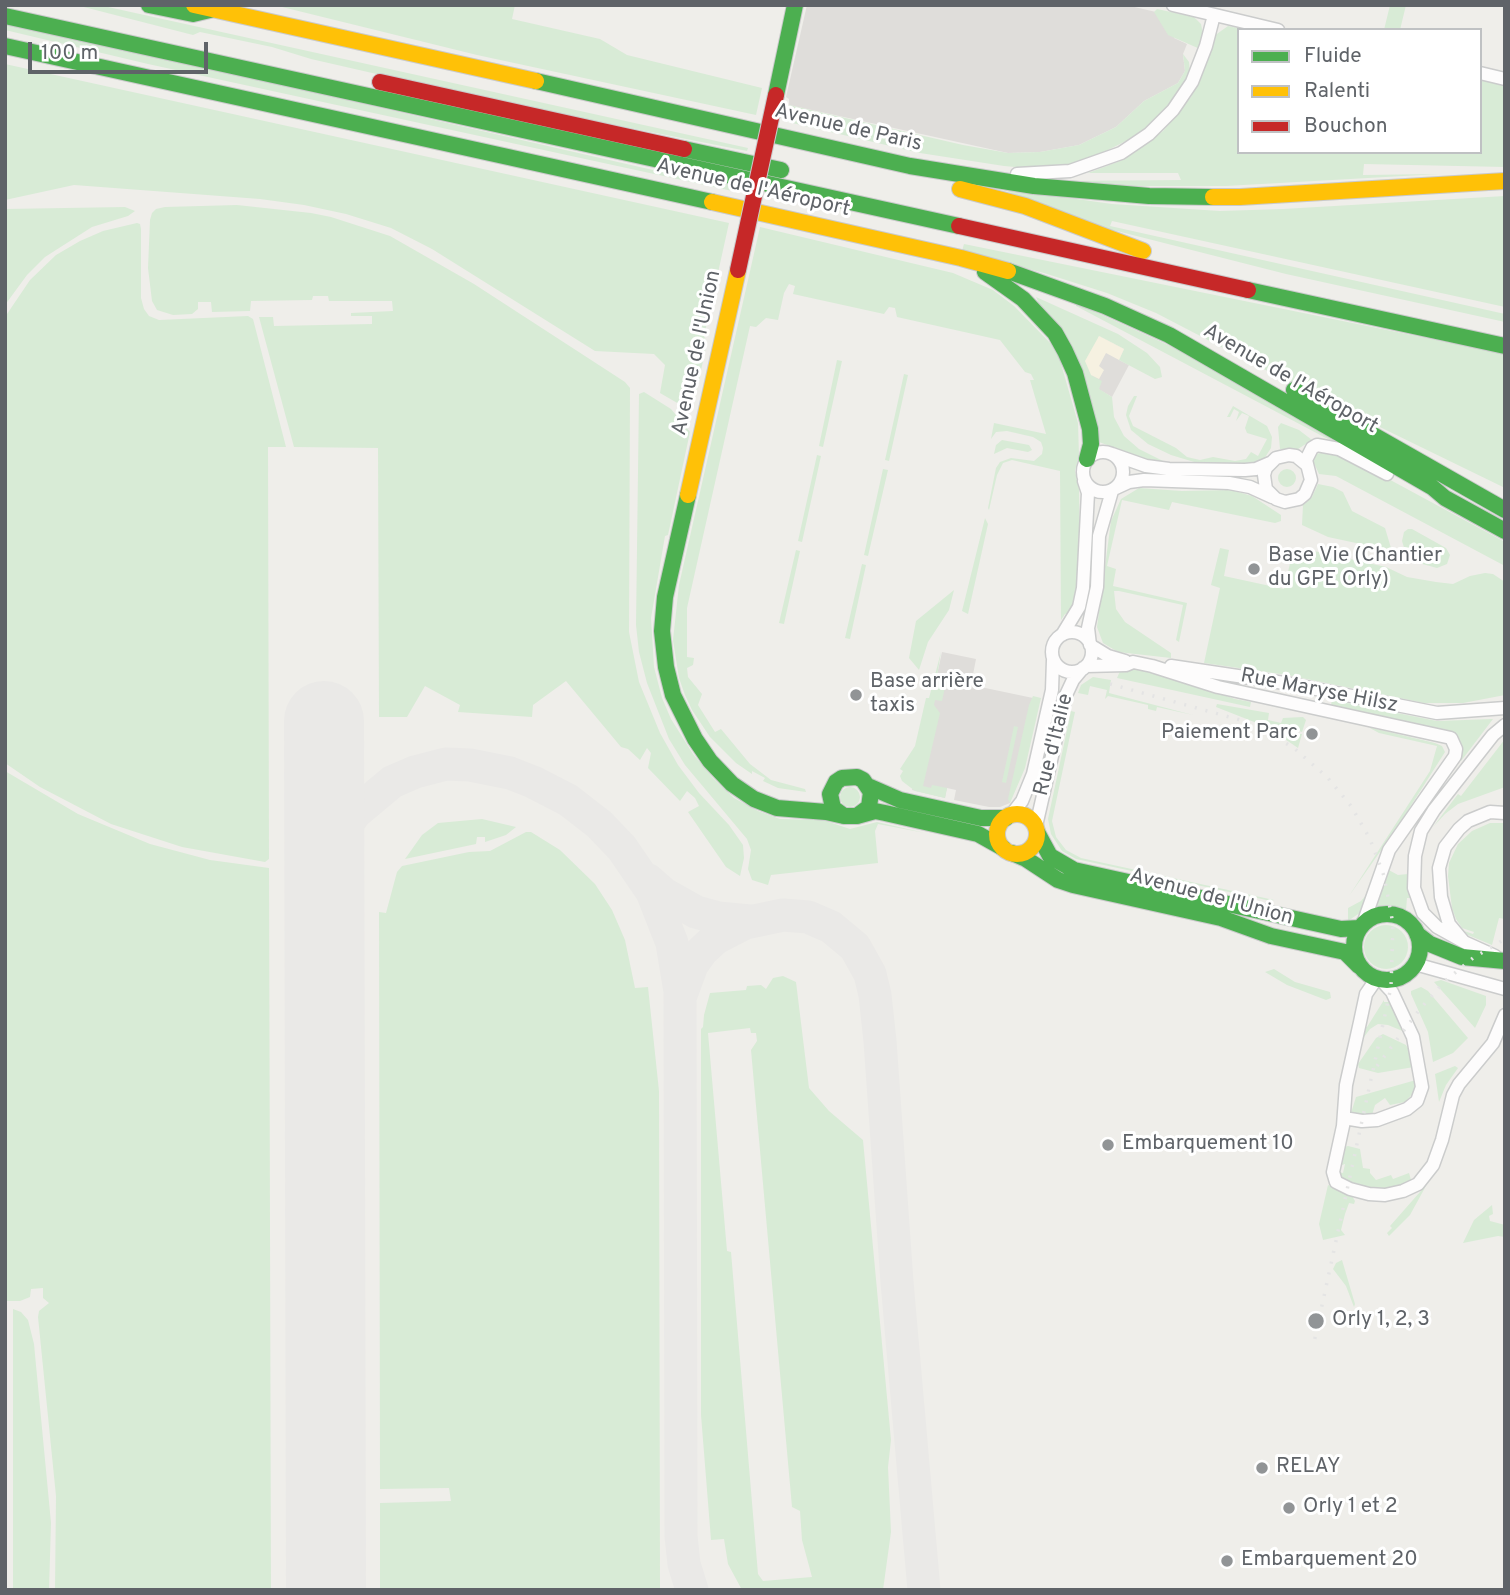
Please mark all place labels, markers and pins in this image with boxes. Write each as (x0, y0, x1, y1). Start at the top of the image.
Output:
place label: Base Vie (Chantier du GPE Orly) (1268, 544, 1442, 594)
marker: Base Vie (Chantier du GPE Orly) (1246, 561, 1262, 577)
place label: Base arrière taxis (870, 670, 984, 720)
marker: Base arrière taxis (848, 687, 864, 703)
place label: Paiement Parc (1161, 721, 1298, 747)
marker: Paiement Parc (1304, 726, 1320, 742)
place label: Embarquement 10 (1122, 1132, 1294, 1158)
marker: Embarquement 10 (1100, 1137, 1116, 1153)
place label: Orly 1, 2, 3 (1332, 1308, 1430, 1334)
marker: Orly 1, 2, 3 (1306, 1311, 1326, 1331)
place label: RELAY (1276, 1455, 1340, 1481)
marker: RELAY (1254, 1460, 1270, 1476)
place label: Orly 1 et 2 (1303, 1495, 1398, 1521)
marker: Orly 1 et 2 (1281, 1500, 1297, 1516)
place label: Embarquement 20 (1241, 1548, 1418, 1574)
marker: Embarquement 20 (1219, 1553, 1235, 1569)

